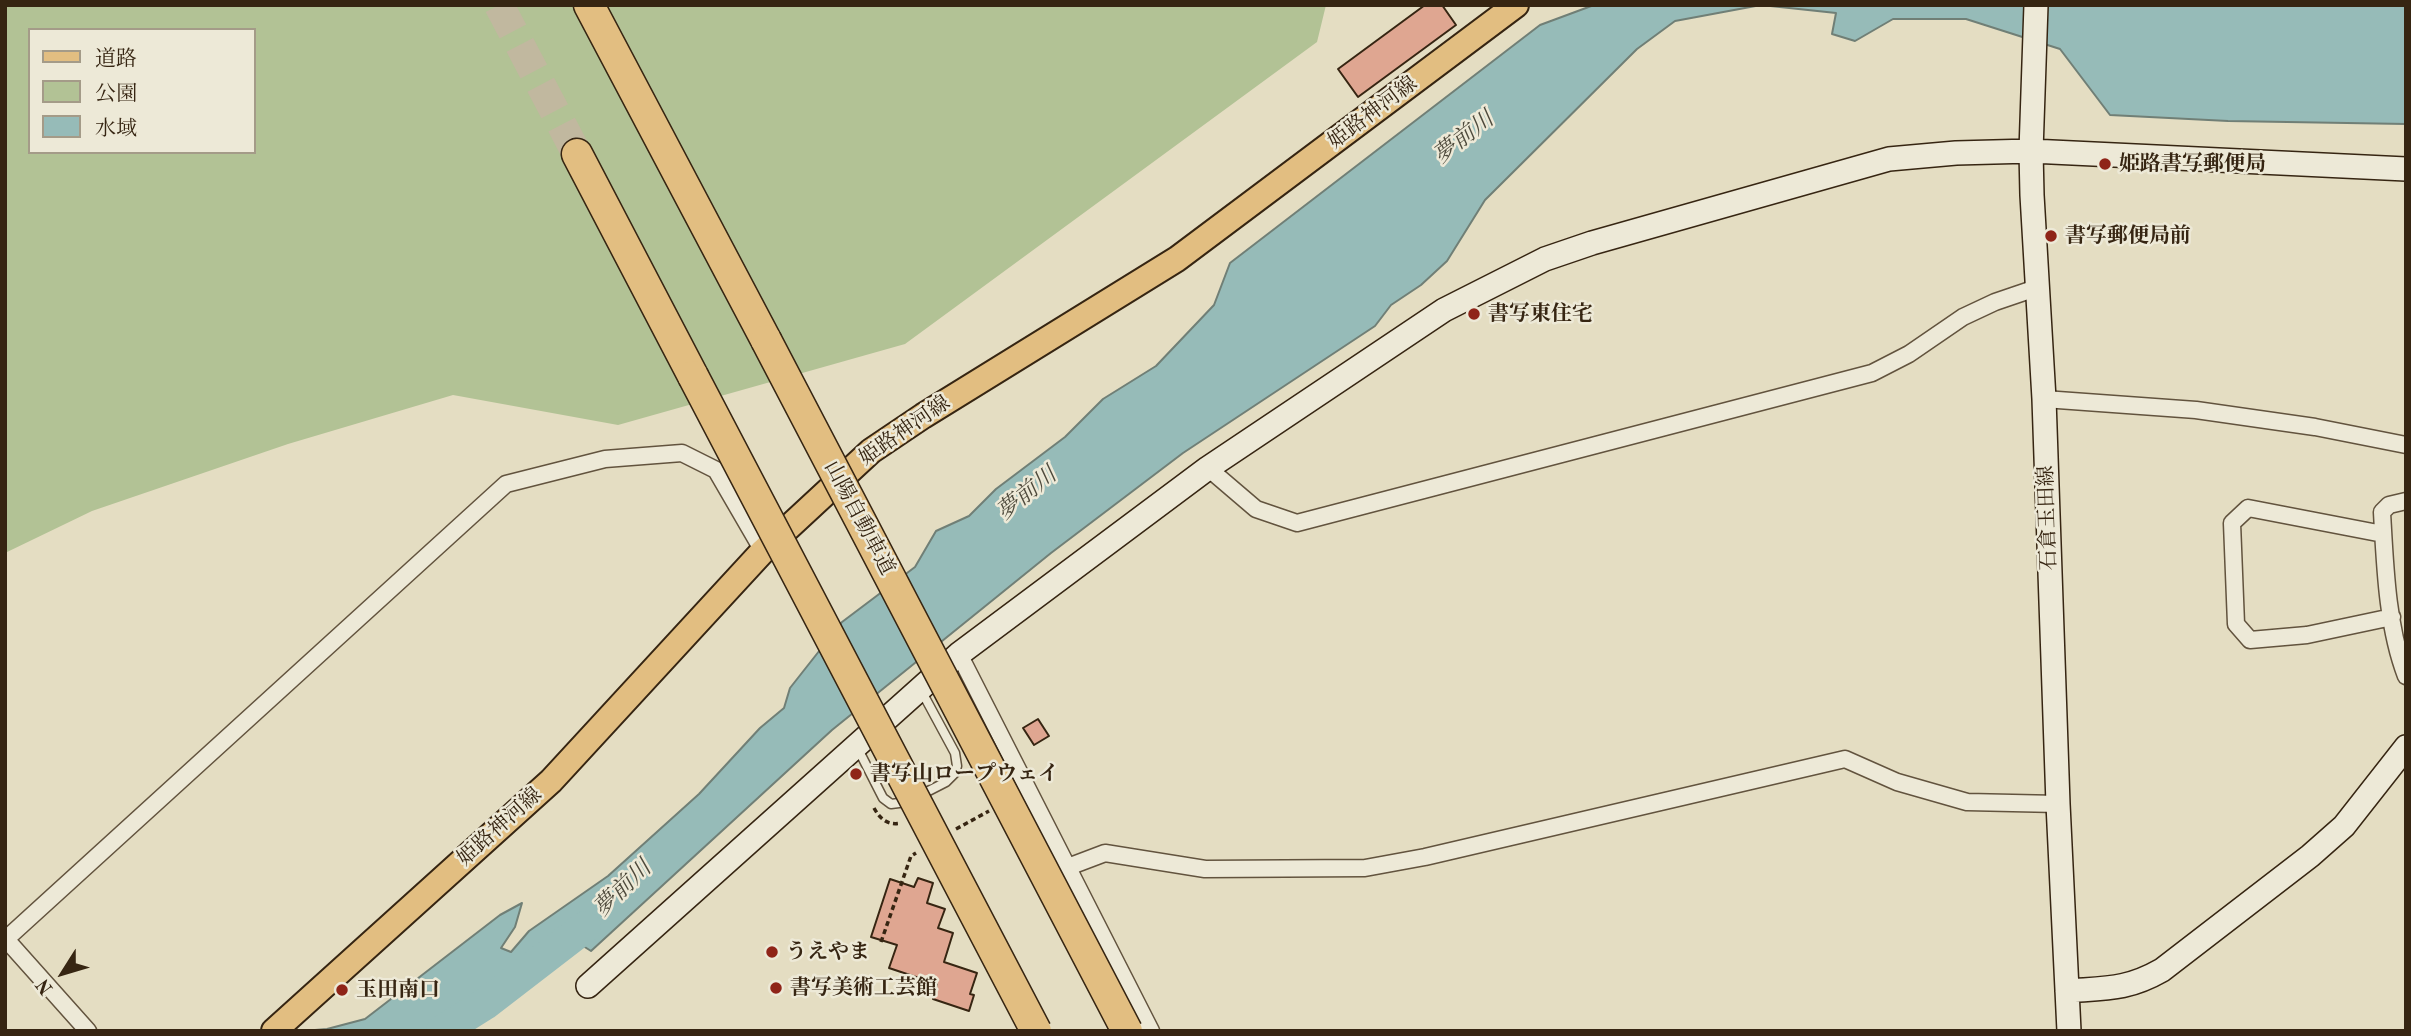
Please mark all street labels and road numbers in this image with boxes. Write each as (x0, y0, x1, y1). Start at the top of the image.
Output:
street label: 姫路神河線 (1323, 71, 1423, 155)
street label: 姫路神河線 (855, 391, 955, 471)
street label: 山陽自動車道 (818, 456, 900, 580)
street label: 石倉玉田線 (2034, 465, 2062, 571)
street label: 姫路神河線 (453, 783, 547, 871)

